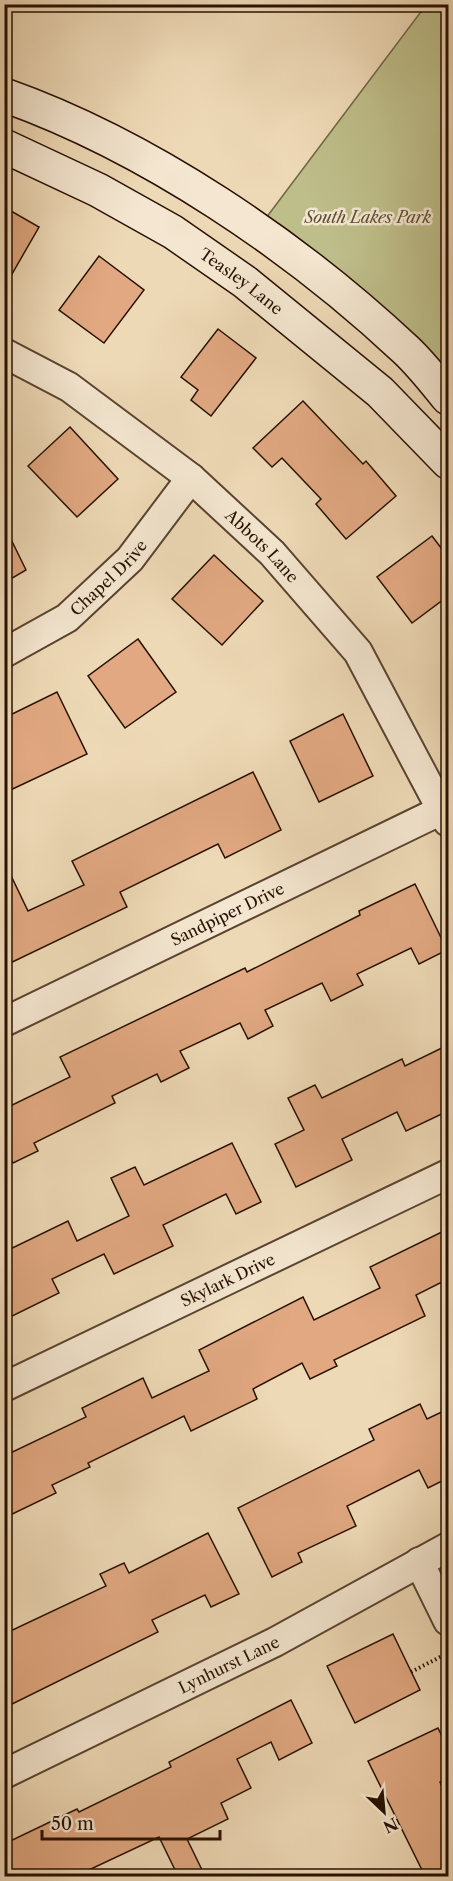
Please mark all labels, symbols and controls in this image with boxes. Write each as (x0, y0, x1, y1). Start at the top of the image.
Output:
park label: South Lakes Park (304, 207, 432, 227)
street label: Teasley Lane (196, 244, 287, 319)
street label: Abbots Lane (221, 504, 303, 587)
street label: Chapel Drive (66, 536, 151, 620)
street label: Sandpiper Drive (167, 878, 287, 950)
street label: Skylark Drive (177, 1249, 278, 1311)
street label: Lynhurst Lane (175, 1631, 283, 1698)
north arrow (354, 1782, 414, 1842)
scale bar (42, 1803, 220, 1841)
text: 50 m (51, 1813, 94, 1835)
text: N (380, 1813, 401, 1838)

